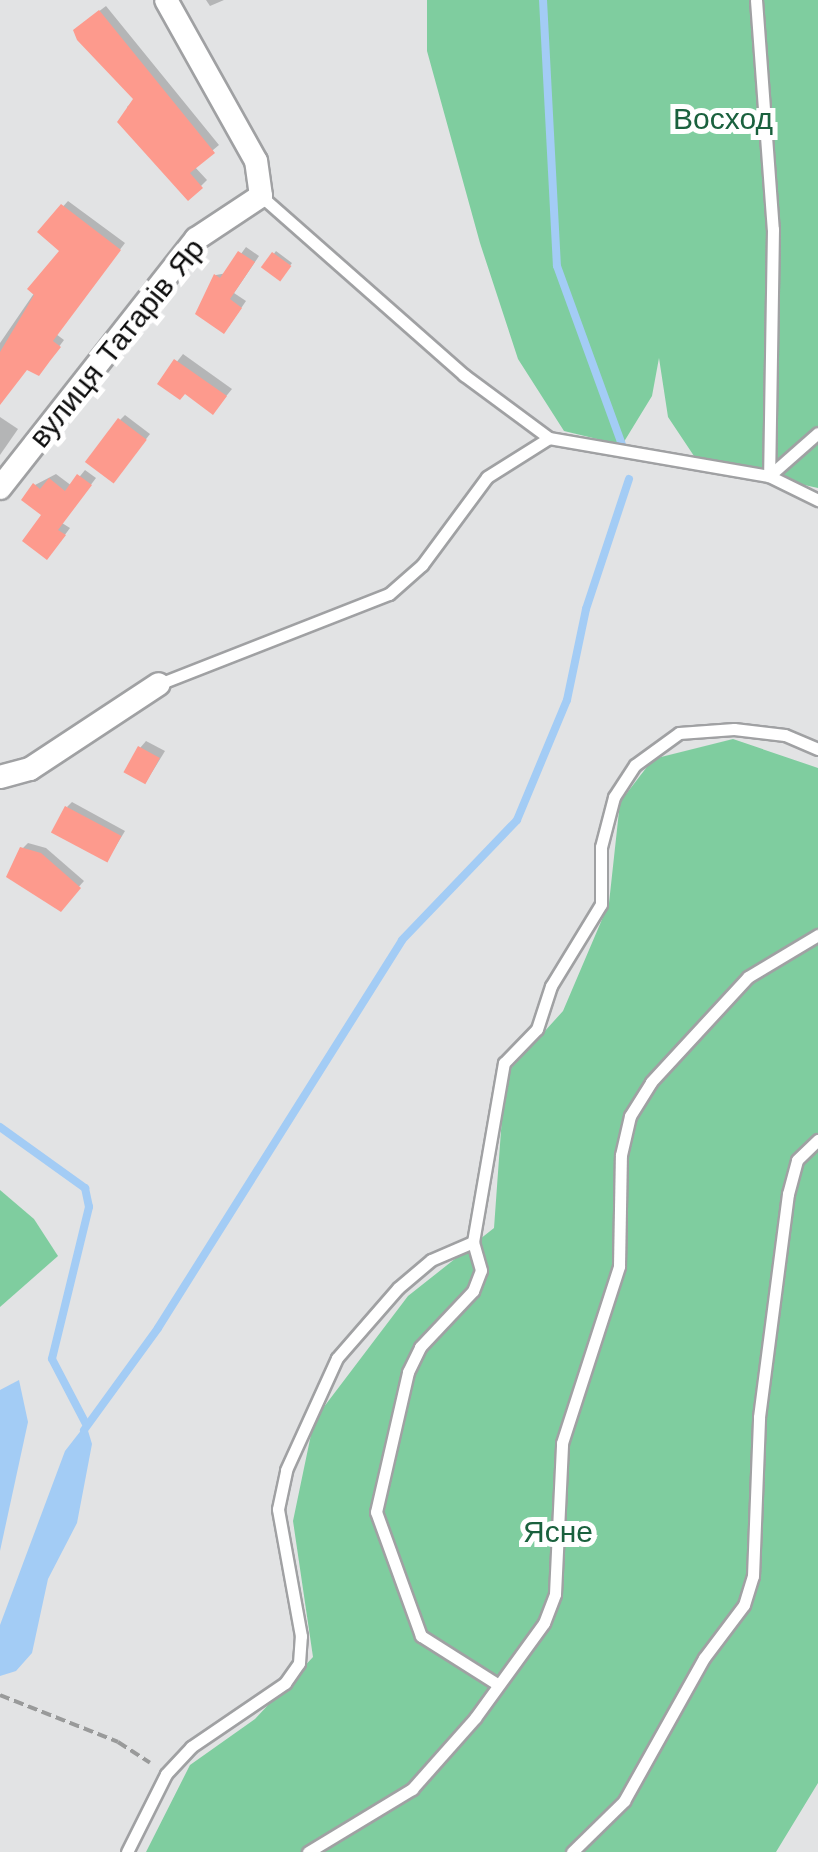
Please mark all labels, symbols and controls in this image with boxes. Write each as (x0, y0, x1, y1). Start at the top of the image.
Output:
park label: Восход (673, 101, 773, 137)
street label: вулиця Татарів Яр (22, 231, 212, 455)
park label: Ясне (523, 1514, 593, 1550)

